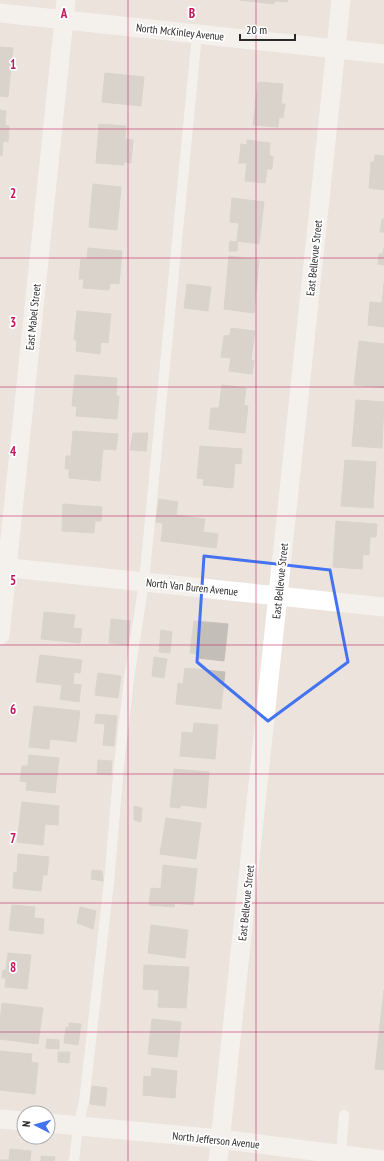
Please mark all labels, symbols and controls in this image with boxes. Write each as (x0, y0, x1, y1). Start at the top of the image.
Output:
text: A (60, 5, 68, 22)
text: B (189, 5, 195, 22)
scale bar (240, 16, 295, 42)
street label: North McKinley Avenue (135, 20, 225, 44)
text: 20 m (246, 22, 267, 37)
text: 1 (10, 56, 16, 73)
text: 2 (10, 185, 16, 202)
street label: East Bellevue Street (303, 219, 325, 297)
street label: East Mabel Street (23, 283, 43, 351)
text: 3 (10, 314, 16, 331)
text: 4 (10, 443, 17, 460)
street label: East Bellevue Street (269, 542, 291, 620)
text: 5 (10, 572, 16, 589)
street label: North Van Buren Avenue (145, 575, 239, 599)
text: 6 (10, 701, 16, 718)
text: 7 (10, 830, 16, 847)
street label: East Bellevue Street (235, 864, 257, 942)
text: 8 (10, 959, 16, 976)
north arrow (16, 1105, 56, 1145)
text: N (19, 1120, 33, 1128)
street label: North Jefferson Avenue (172, 1128, 261, 1152)

